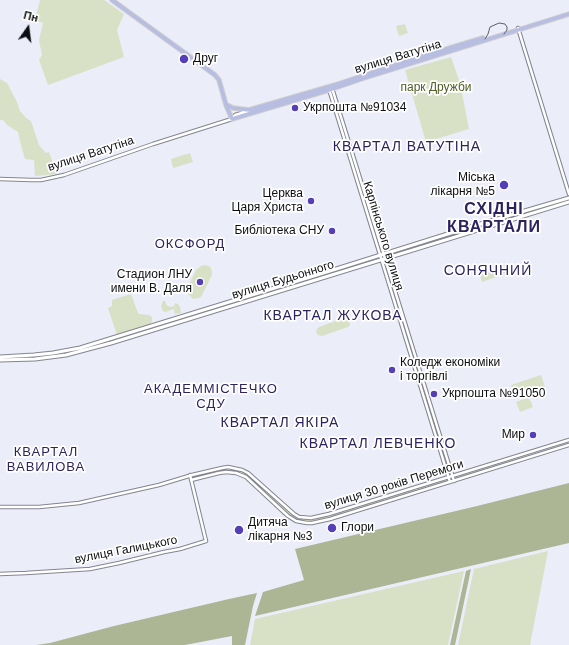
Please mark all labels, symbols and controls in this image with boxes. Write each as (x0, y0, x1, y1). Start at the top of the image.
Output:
north arrow (8, 8, 48, 48)
text: Пн (22, 9, 39, 24)
street label: вулиця Ватутіна (353, 37, 443, 77)
place label: Друг (193, 52, 218, 66)
marker: Друг (178, 53, 190, 65)
park label: парк Дружби (401, 81, 471, 95)
place label: Укрпошта №91034 (303, 101, 406, 115)
marker: Укрпошта №91034 (290, 103, 300, 113)
street label: вулиця Ватутіна (46, 133, 136, 175)
district label: КВАРТАЛ ВАТУТІНА (333, 139, 481, 155)
place label: Міська лікарня №5 (430, 171, 495, 199)
marker: Міська лікарня №5 (498, 179, 510, 191)
street label: Карпінського вулиця (360, 180, 406, 292)
place label: Церква Царя Христа (231, 187, 303, 215)
marker: Церква Царя Христа (306, 196, 316, 206)
district label: СХІДНІ КВАРТАЛИ (447, 200, 541, 238)
place label: Библіотека СНУ (234, 224, 324, 238)
marker: Библіотека СНУ (327, 226, 337, 236)
district label: ОКСФОРД (155, 236, 225, 252)
street label: вулиця Будьонного (230, 258, 336, 302)
district label: СОНЯЧНИЙ (444, 263, 532, 279)
place label: Стадион ЛНУ имени В. Даля (111, 268, 192, 296)
marker: Стадион ЛНУ имени В. Даля (195, 277, 205, 287)
district label: КВАРТАЛ ЖУКОВА (263, 308, 403, 324)
place label: Коледж економіки і торгівлі (400, 356, 500, 384)
marker: Коледж економіки і торгівлі (387, 365, 397, 375)
district label: АКАДЕММІСТЕЧКО СДУ (144, 381, 278, 412)
place label: Укрпошта №91050 (442, 387, 545, 401)
marker: Укрпошта №91050 (429, 389, 439, 399)
district label: КВАРТАЛ ЯКІРА (221, 415, 339, 431)
place label: Мир (502, 428, 525, 442)
marker: Мир (528, 430, 538, 440)
district label: КВАРТАЛ ЛЕВЧЕНКО (300, 436, 456, 452)
district label: КВАРТАЛ ВАВИЛОВА (7, 444, 85, 475)
street label: вулиця 30 років Перемоги (323, 457, 465, 513)
place label: Дитяча лікарня №3 (248, 516, 313, 544)
place label: Глори (341, 521, 374, 535)
marker: Глори (326, 522, 338, 534)
marker: Дитяча лікарня №3 (233, 524, 245, 536)
street label: вулиця Галицького (73, 533, 179, 567)

